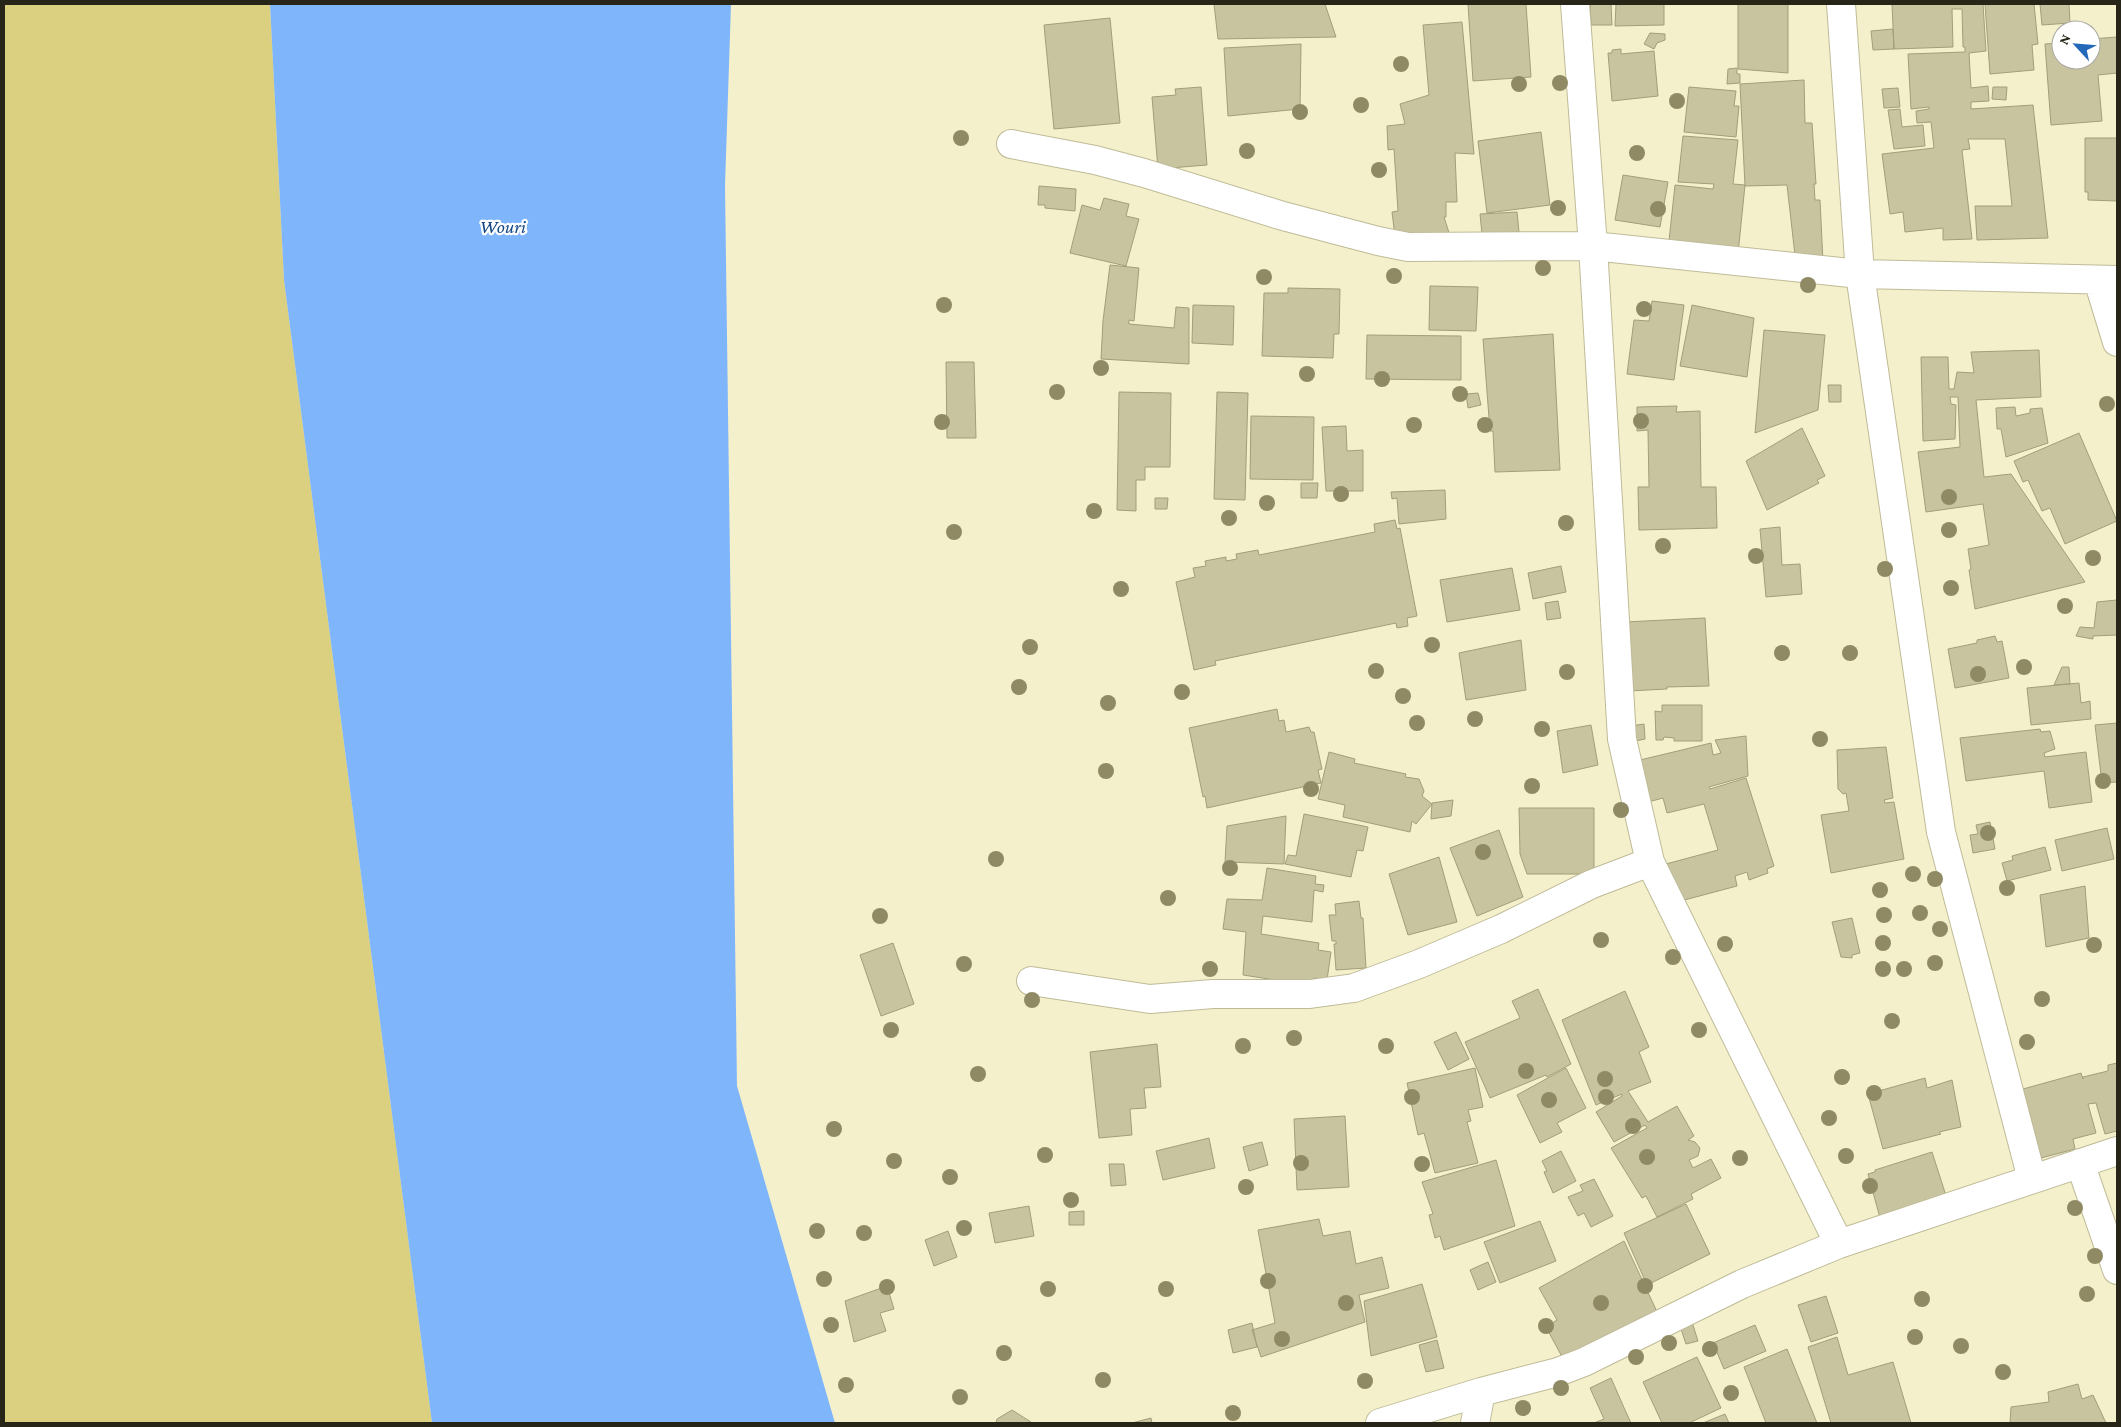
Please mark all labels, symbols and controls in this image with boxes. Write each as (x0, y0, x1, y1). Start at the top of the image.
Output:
north arrow (2051, 20, 2101, 70)
text: N (2055, 31, 2074, 47)
water label: Wouri (480, 216, 527, 237)

